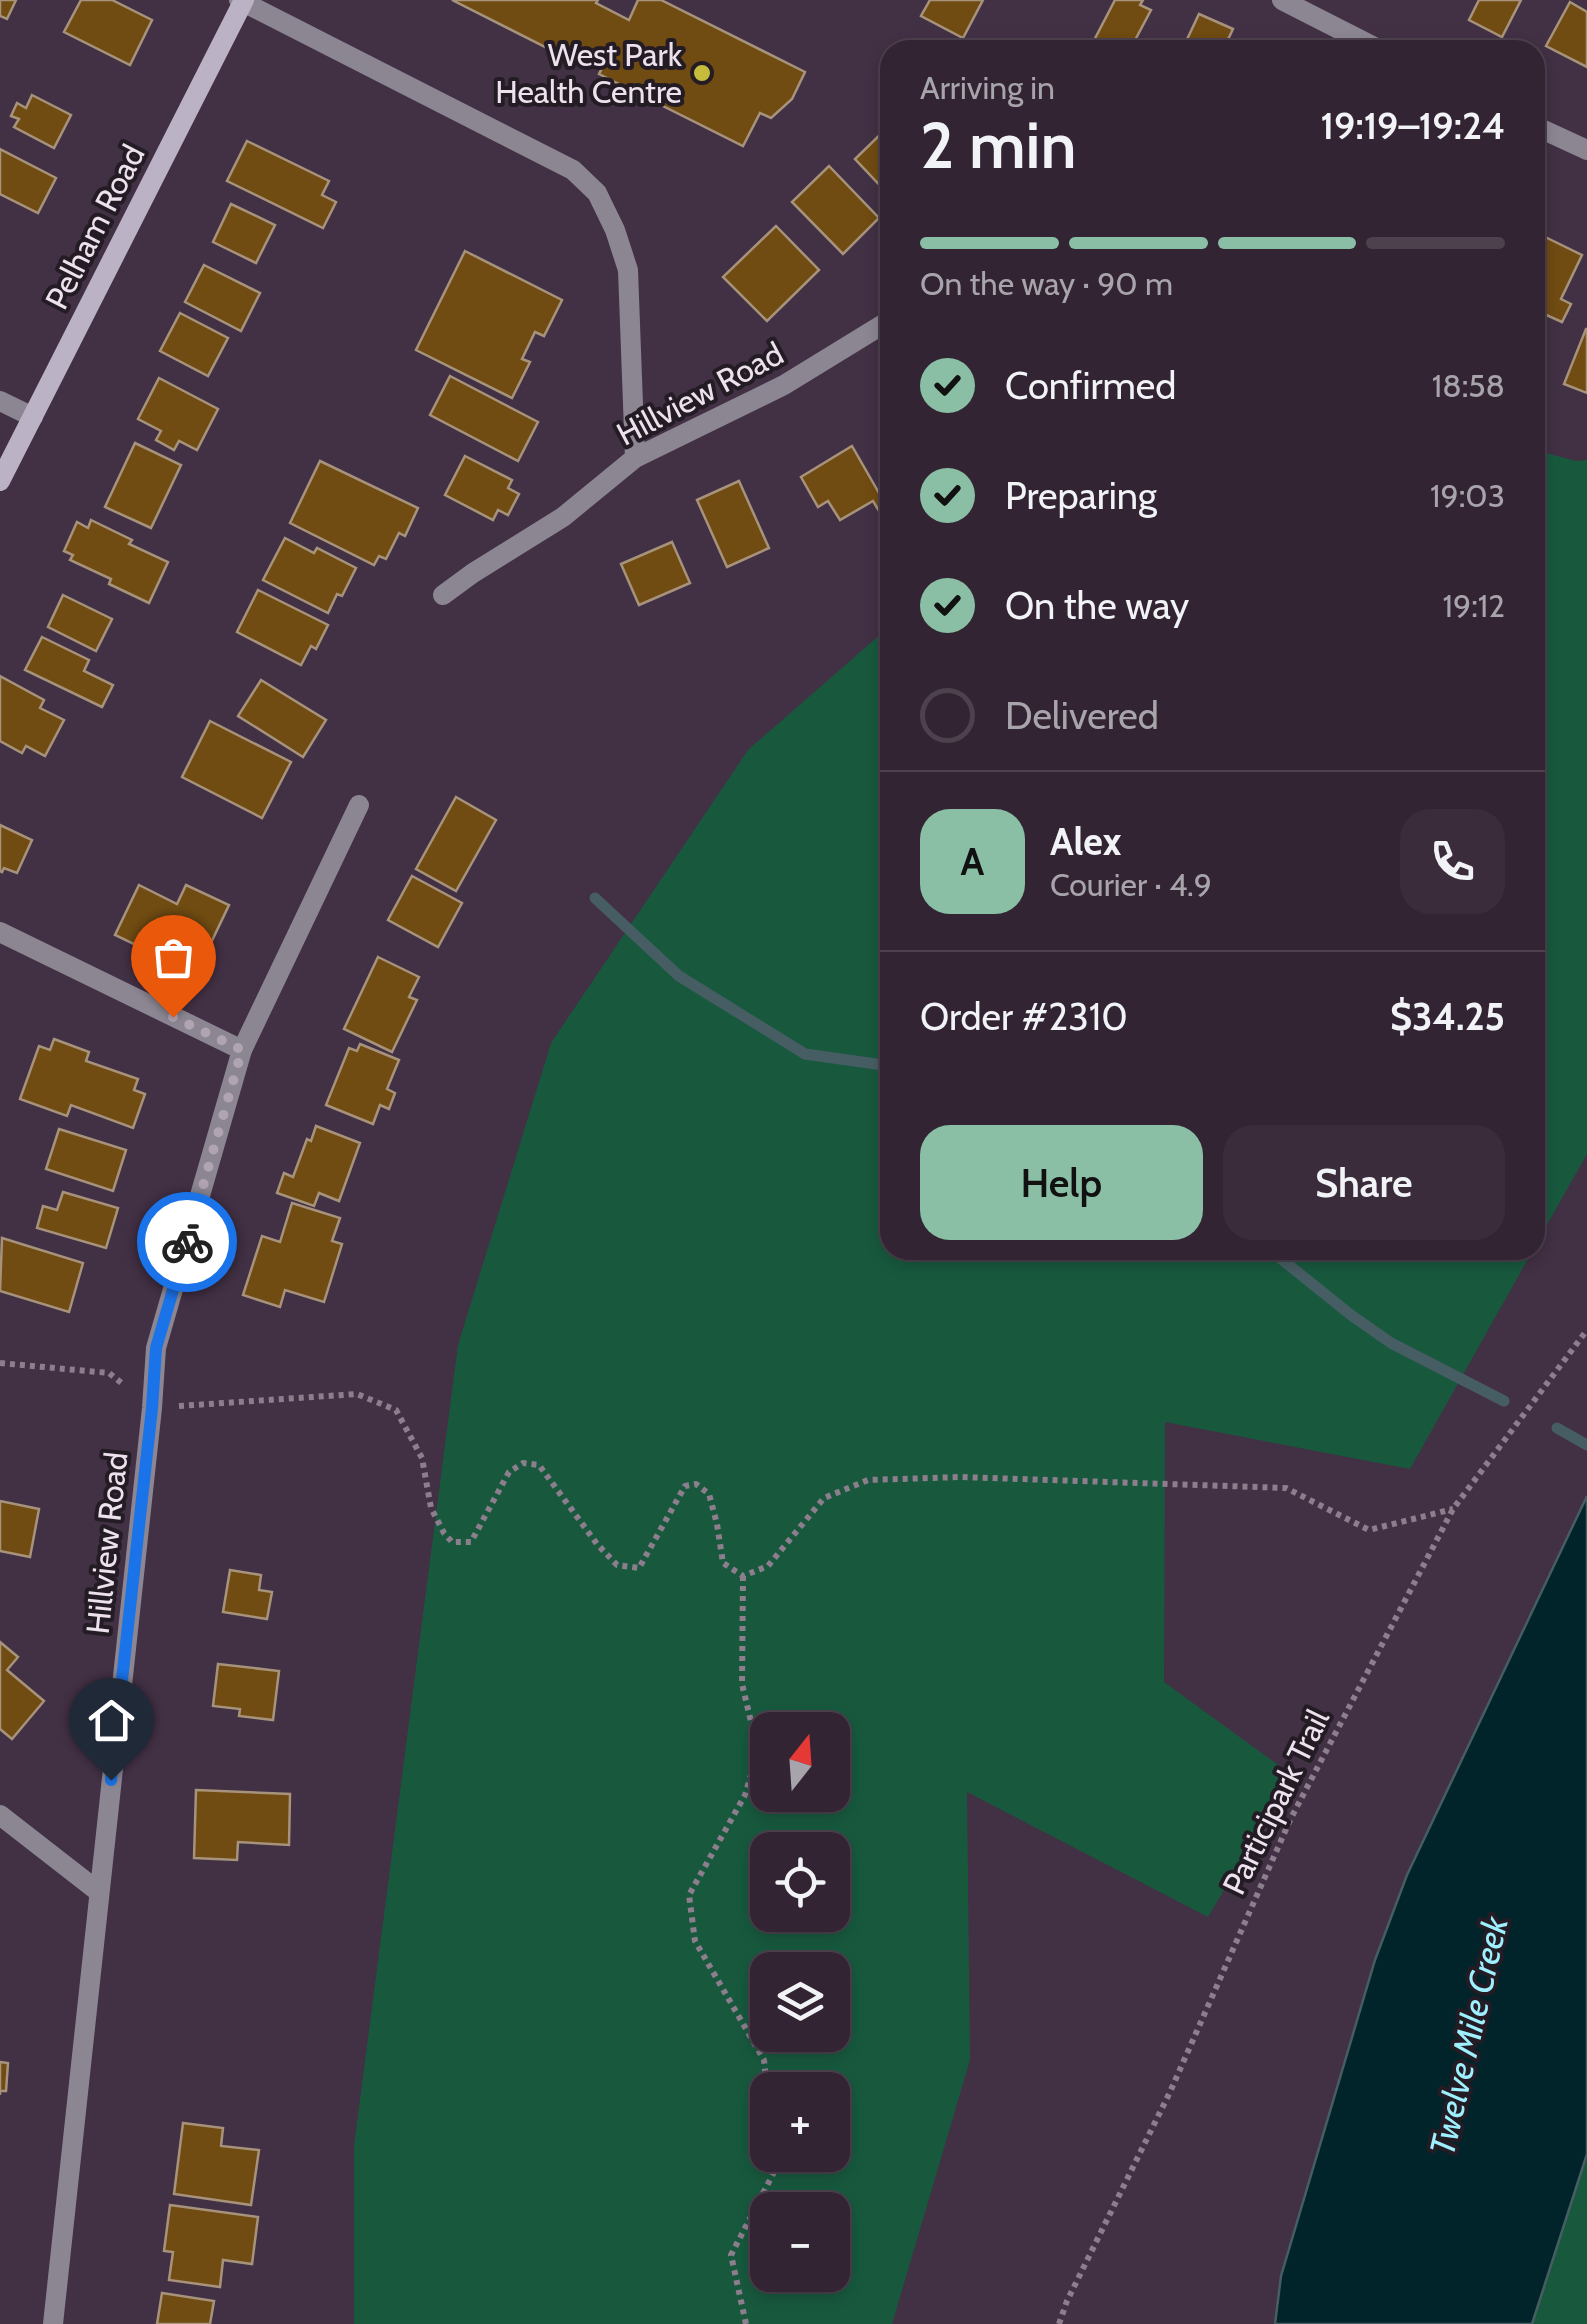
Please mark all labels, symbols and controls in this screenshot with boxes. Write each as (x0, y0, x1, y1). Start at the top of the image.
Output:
place label: West Park Health Centre (495, 35, 683, 111)
marker: West Park Health Centre (691, 62, 713, 84)
text: Arriving in (920, 68, 1055, 107)
text: 19:19–19:24 (1321, 102, 1505, 149)
text: 2 min (920, 105, 1077, 184)
street label: Pelham Road (37, 138, 153, 315)
text: On the way · 90 m (920, 264, 1173, 303)
street label: Hillview Road (610, 333, 790, 454)
icon: check (920, 358, 975, 413)
text: Confirmed (1005, 362, 1176, 409)
text: 18:58 (1432, 366, 1505, 405)
icon: check (920, 468, 975, 523)
text: Preparing (1005, 472, 1157, 519)
text: 19:03 (1430, 476, 1505, 515)
icon: check (920, 578, 975, 633)
text: On the way (1005, 582, 1189, 629)
text: 19:12 (1443, 586, 1505, 625)
text: Delivered (1005, 692, 1159, 739)
button: phone (1400, 809, 1505, 914)
text: Alex (1050, 818, 1121, 865)
text: A (961, 838, 984, 885)
text: Courier · 4.9 (1050, 865, 1212, 904)
pin (131, 915, 216, 1018)
icon: bag (146, 930, 201, 985)
text: Order #2310 (920, 993, 1128, 1040)
text: $34.25 (1390, 993, 1505, 1040)
button: Help (920, 1125, 1203, 1240)
button: Share (1223, 1125, 1505, 1240)
courier (137, 1192, 237, 1292)
icon: bike (160, 1215, 215, 1270)
street label: Hillview Road (78, 1450, 135, 1636)
pin (69, 1678, 154, 1781)
icon: home (84, 1693, 139, 1748)
street label: Participark Trail (1214, 1703, 1337, 1901)
north arrow (750, 1712, 850, 1812)
map controls (750, 1712, 850, 2292)
button: locate (750, 1832, 850, 1932)
water label: Twelve Mile Creek (1420, 1912, 1517, 2159)
button: layers (750, 1952, 850, 2052)
button: + (750, 2072, 850, 2172)
button: − (750, 2192, 850, 2292)

